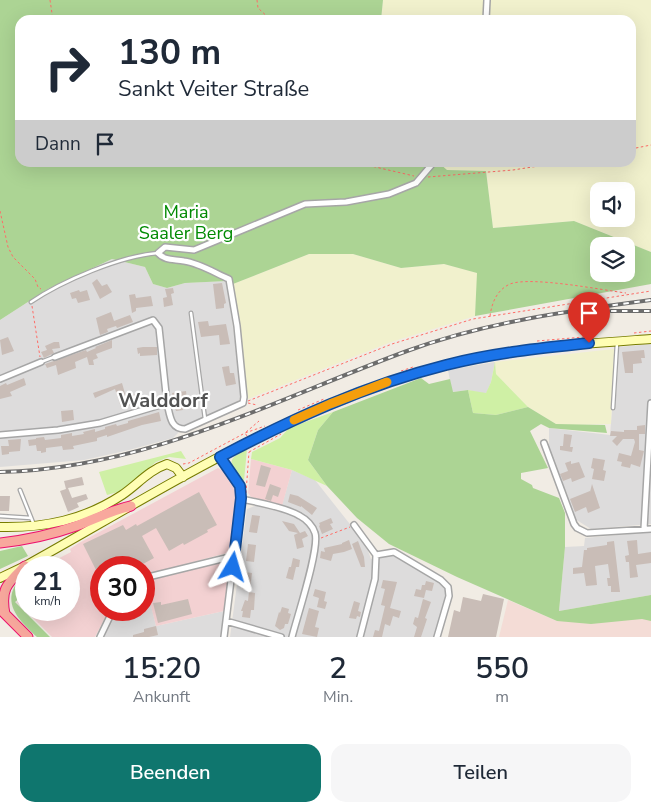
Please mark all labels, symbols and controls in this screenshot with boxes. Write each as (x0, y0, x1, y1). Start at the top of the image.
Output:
text: 130 m (118, 29, 221, 76)
icon: right (35, 35, 100, 100)
text: Sankt Veiter Straße (118, 74, 309, 104)
icon: arrive (91, 130, 119, 158)
text: Dann (35, 131, 81, 157)
map controls (590, 182, 635, 282)
button: sound (590, 182, 635, 227)
park label: Maria Saaler Berg (139, 200, 233, 245)
button: layers (590, 237, 635, 282)
pin (568, 292, 610, 343)
icon: arrive (575, 299, 603, 327)
district label: Walddorf (118, 387, 208, 414)
position arrow (206, 540, 258, 592)
speed limit sign: 30 (90, 556, 155, 621)
text: 21 (32, 565, 63, 599)
text: km/h (34, 593, 61, 609)
text: 15:20 (122, 648, 201, 689)
text: 2 (329, 648, 347, 689)
text: 550 (475, 648, 529, 689)
text: Ankunft (133, 686, 190, 708)
text: Min. (323, 686, 353, 708)
text: m (495, 686, 509, 708)
button: Beenden (20, 744, 321, 802)
button: Teilen (331, 744, 631, 802)

